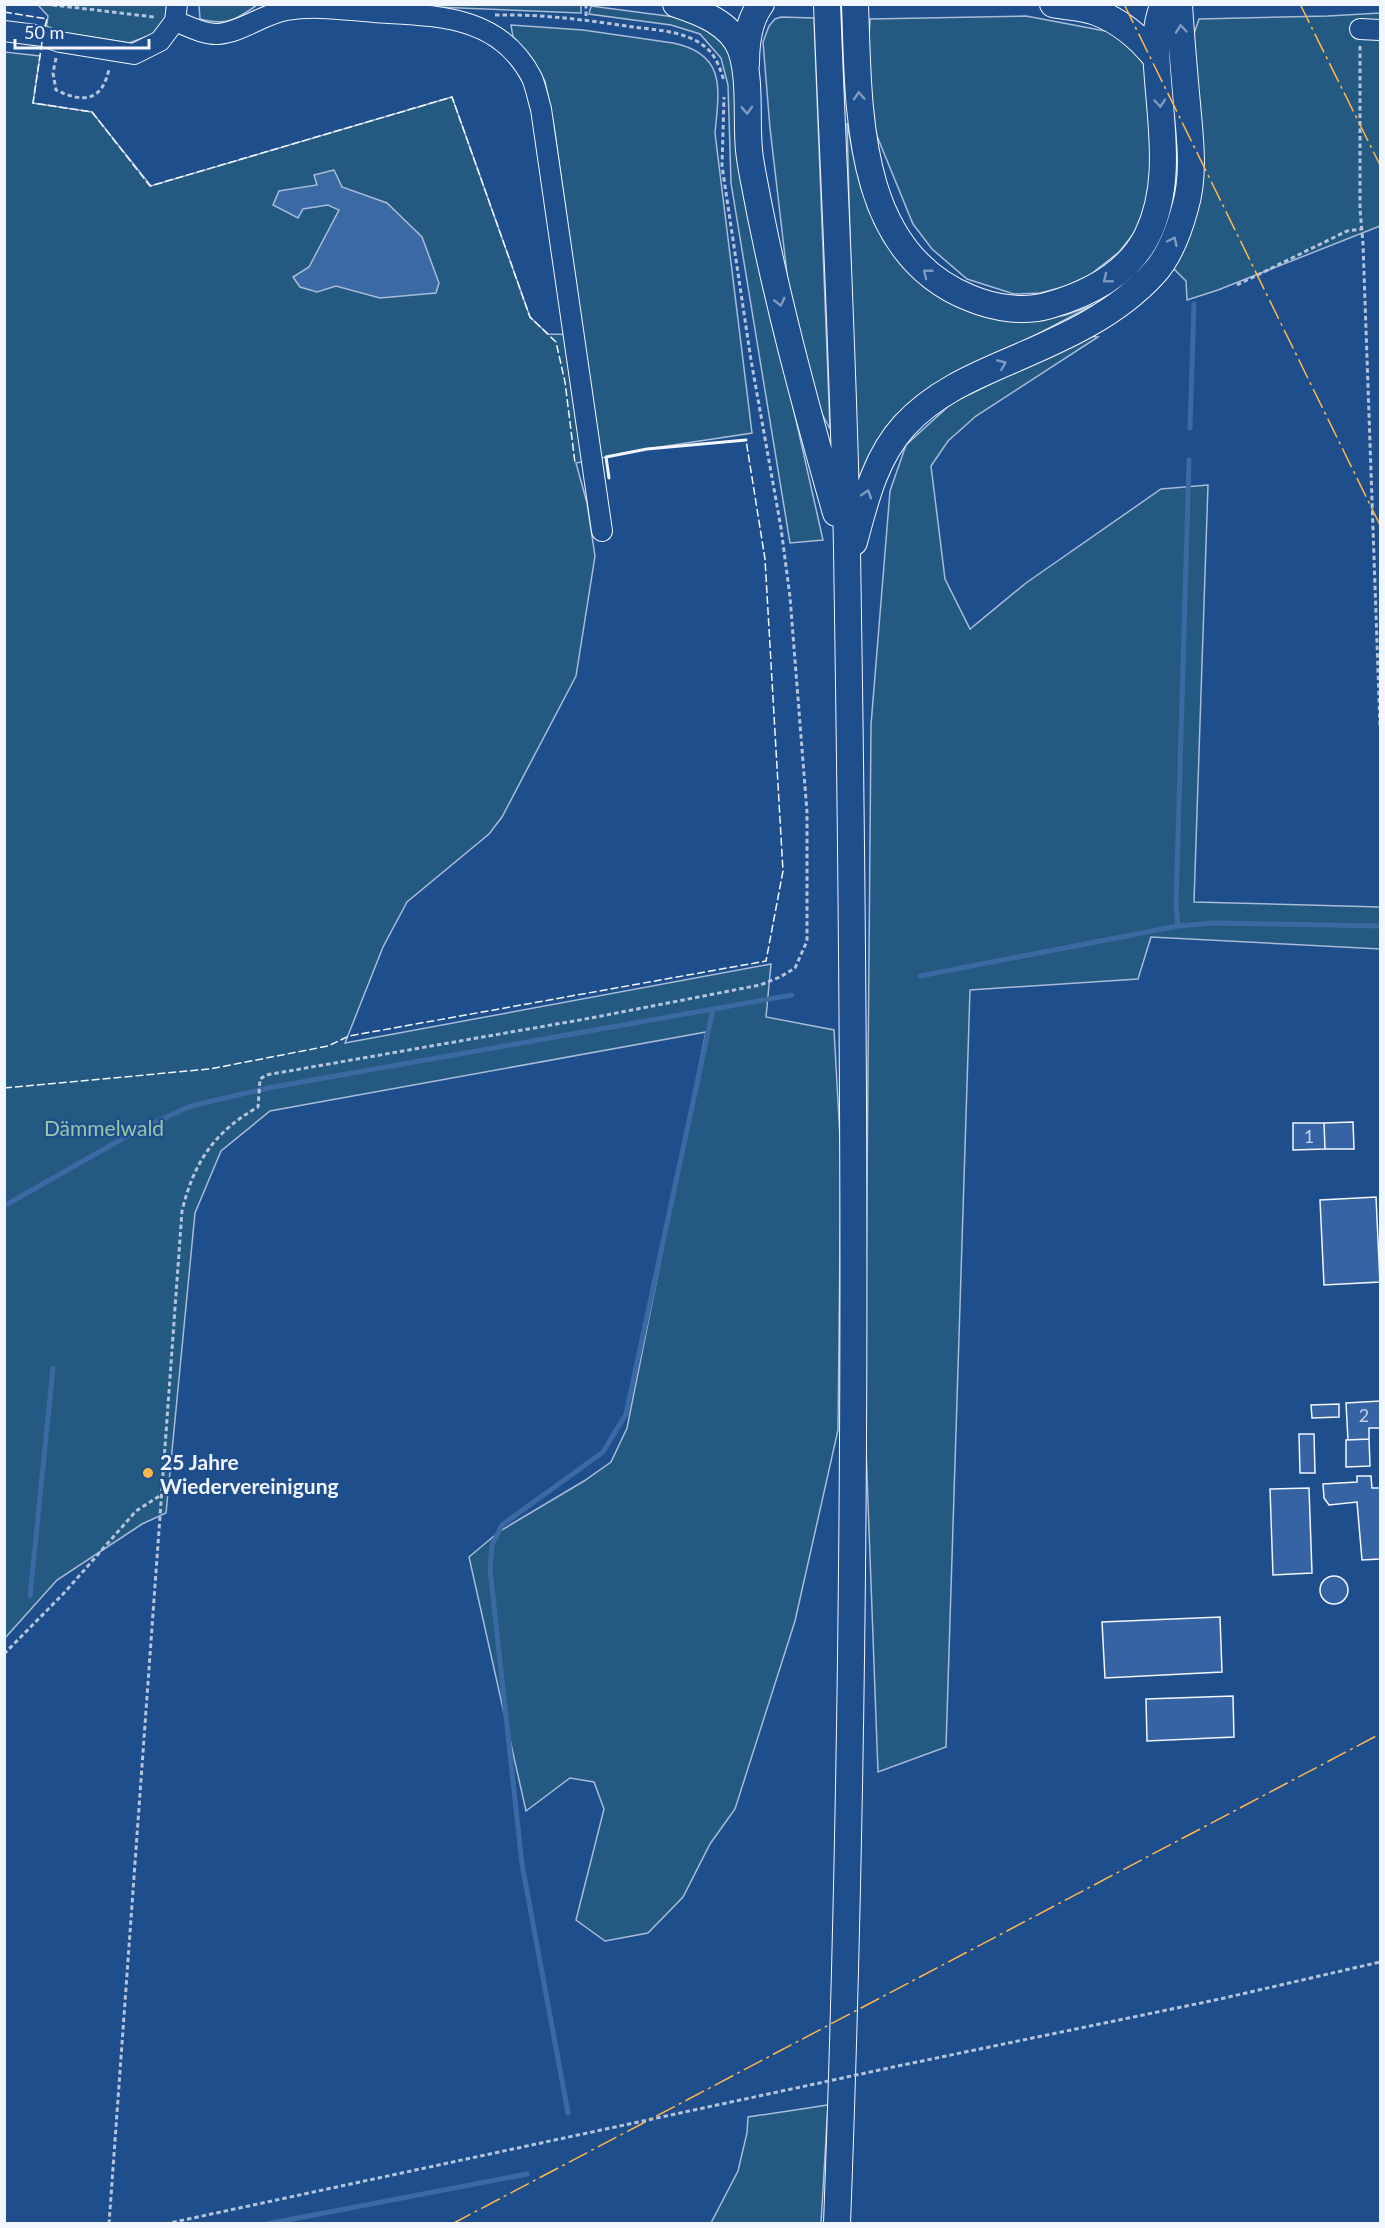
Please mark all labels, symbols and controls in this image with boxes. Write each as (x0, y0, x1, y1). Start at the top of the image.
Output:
scale bar (15, 12, 148, 50)
text: 50 m (24, 21, 64, 43)
one-way arrow (1174, 24, 1187, 33)
one-way arrow (852, 91, 865, 100)
one-way arrow (1153, 99, 1166, 108)
one-way arrow (741, 105, 753, 114)
one-way arrow (1165, 237, 1177, 248)
one-way arrow (923, 269, 934, 280)
one-way arrow (1103, 272, 1114, 283)
one-way arrow (773, 296, 786, 306)
one-way arrow (996, 359, 1007, 371)
one-way arrow (860, 489, 873, 500)
park label: Dämmelwald (44, 1115, 164, 1140)
house number: 1 (1304, 1125, 1314, 1147)
house number: 2 (1359, 1404, 1369, 1426)
place label: 25 Jahre Wiedervereinigung (160, 1449, 339, 1498)
marker: 25 Jahre Wiedervereinigung (141, 1466, 155, 1480)

